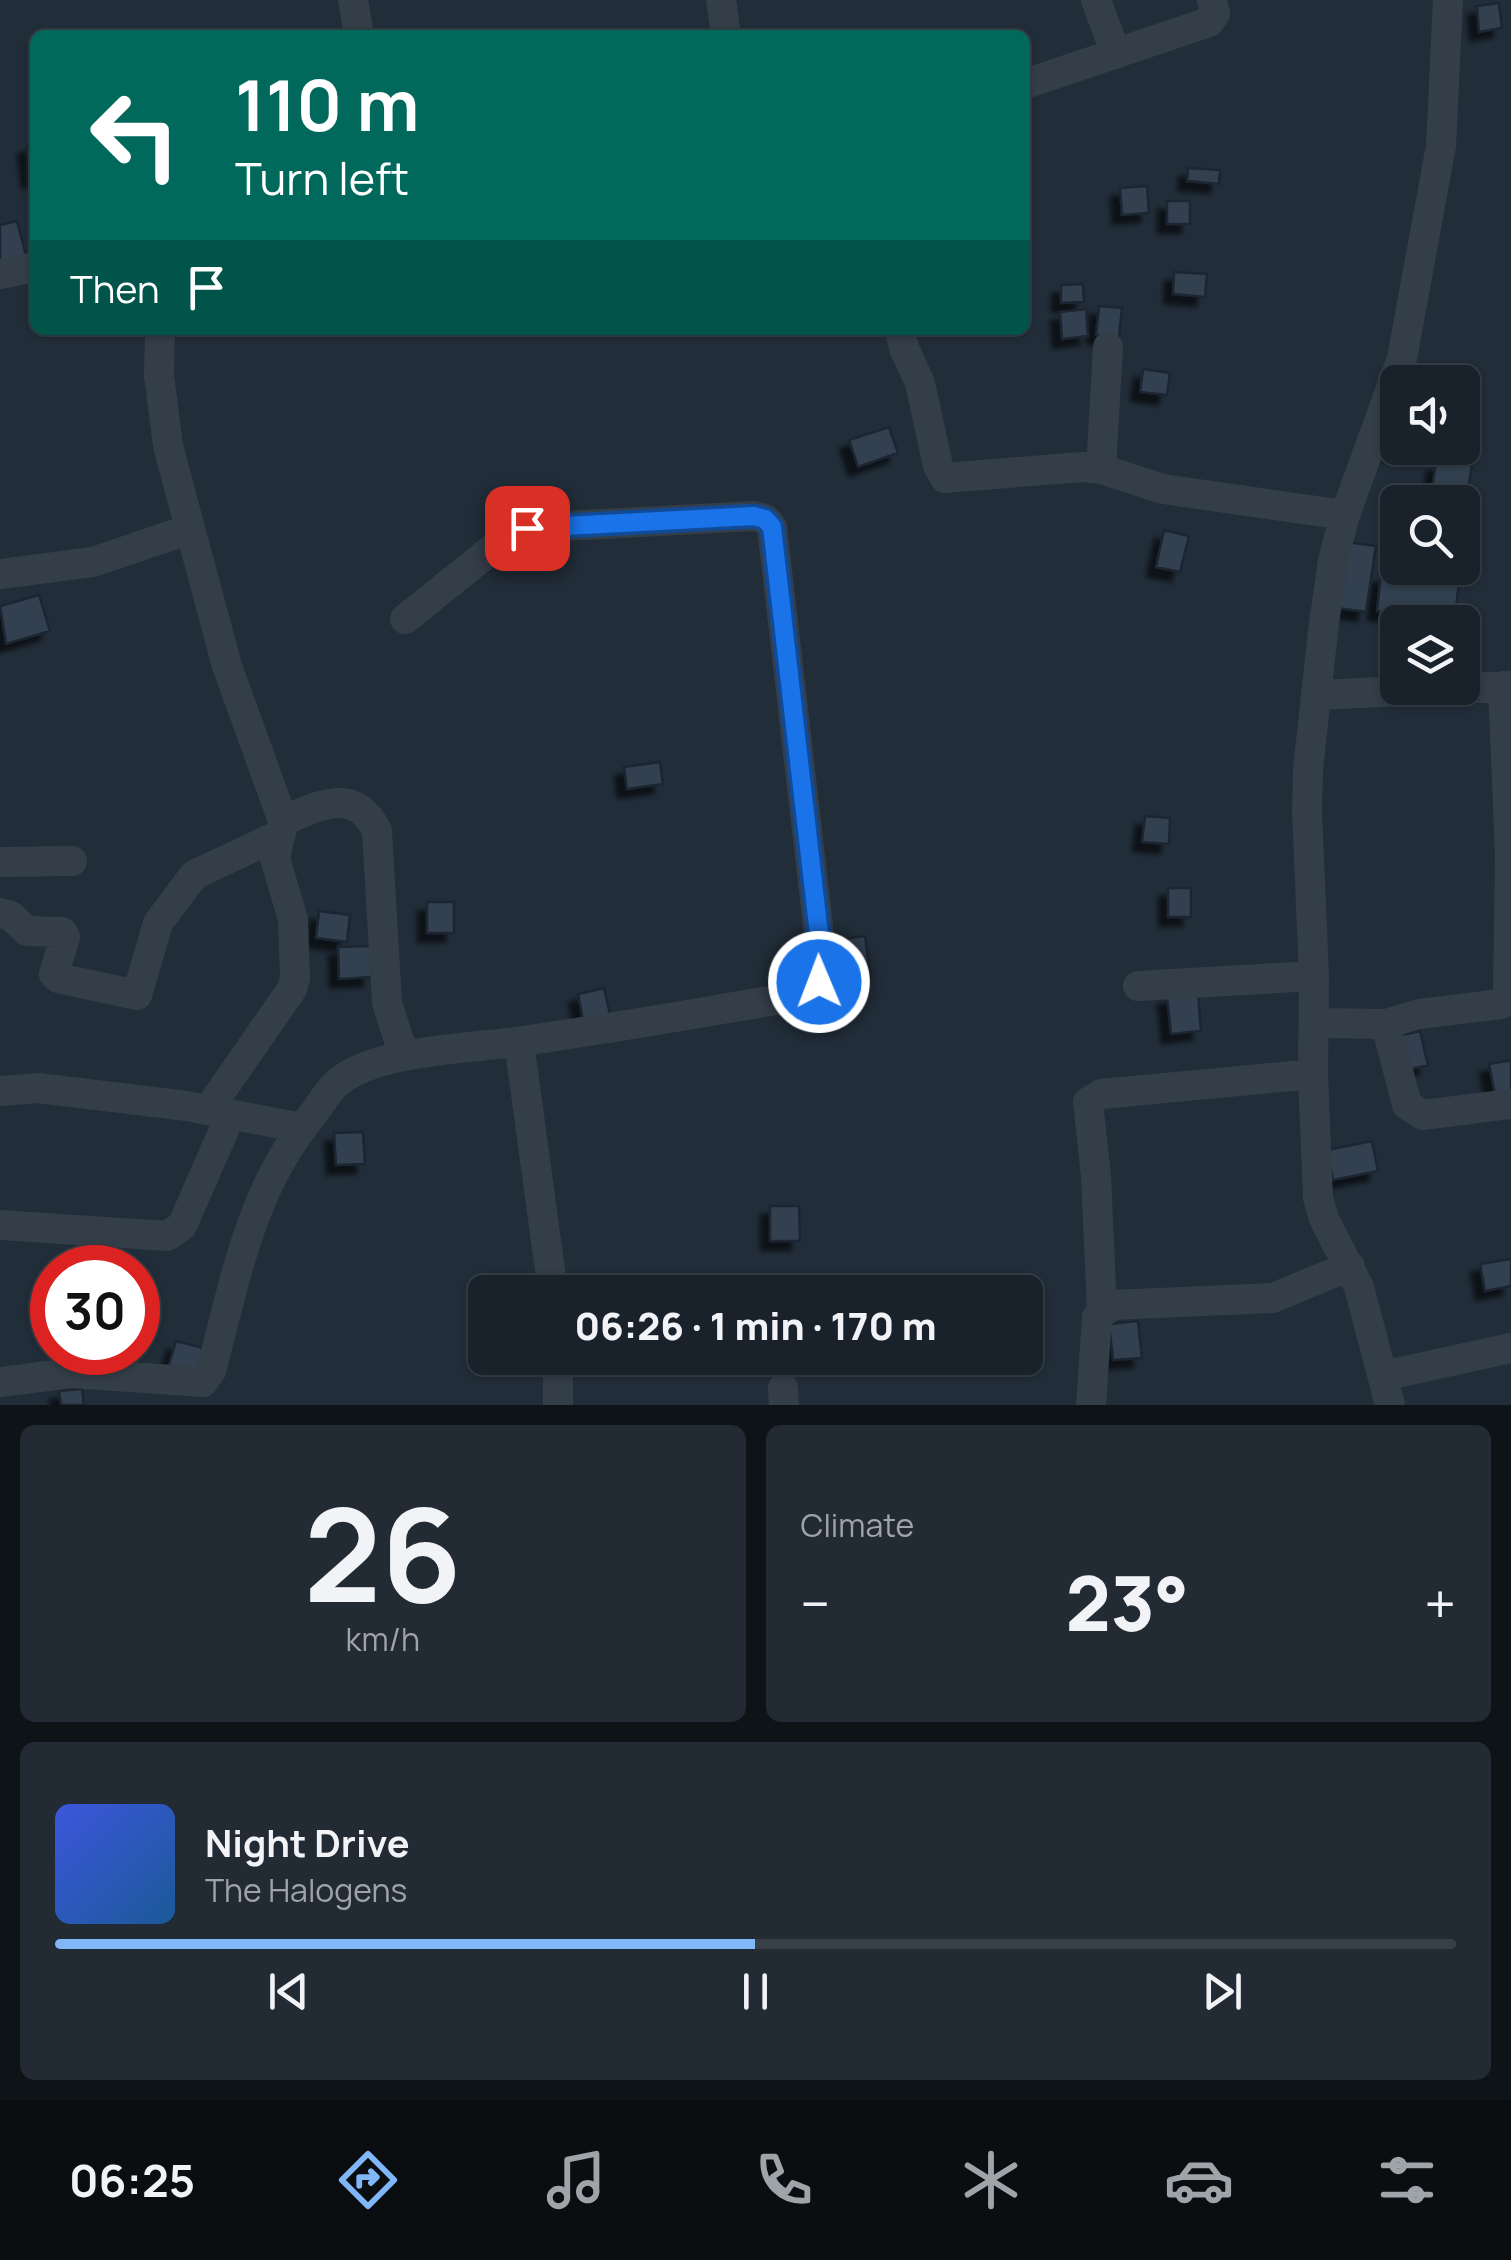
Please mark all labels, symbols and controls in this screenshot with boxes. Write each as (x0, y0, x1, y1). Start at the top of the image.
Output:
text: 110 m (235, 56, 419, 152)
icon: left (70, 70, 200, 200)
text: Turn left (235, 147, 409, 209)
icon: arrive (179, 260, 234, 315)
text: Then (70, 262, 159, 314)
map controls (1380, 365, 1480, 705)
button: sound (1380, 365, 1480, 465)
button: search (1380, 485, 1480, 585)
pin (485, 486, 570, 571)
icon: arrive (500, 501, 555, 556)
button: layers (1380, 605, 1480, 705)
position arrow (767, 930, 871, 1034)
speed limit sign: 30 (30, 1245, 160, 1375)
text: 06:26 · 1 min · 170 m (574, 1299, 937, 1351)
text: 26 (304, 1463, 462, 1641)
text: Climate (801, 1503, 914, 1547)
text: 23° (1066, 1551, 1189, 1654)
text: − (801, 1565, 830, 1641)
text: + (1424, 1565, 1456, 1641)
text: km/h (346, 1617, 420, 1661)
text: Night Drive (205, 1816, 410, 1868)
text: The Halogens (205, 1868, 407, 1912)
icon: previous (261, 1964, 316, 2019)
icon: pause (728, 1964, 783, 2019)
icon: next (1195, 1964, 1250, 2019)
icon: directions (333, 2145, 403, 2215)
icon: music (541, 2145, 611, 2215)
icon: phone (749, 2145, 819, 2215)
icon: climate (956, 2145, 1026, 2215)
icon: car (1164, 2145, 1234, 2215)
icon: filters (1372, 2145, 1442, 2215)
text: 06:25 (69, 2149, 195, 2211)

